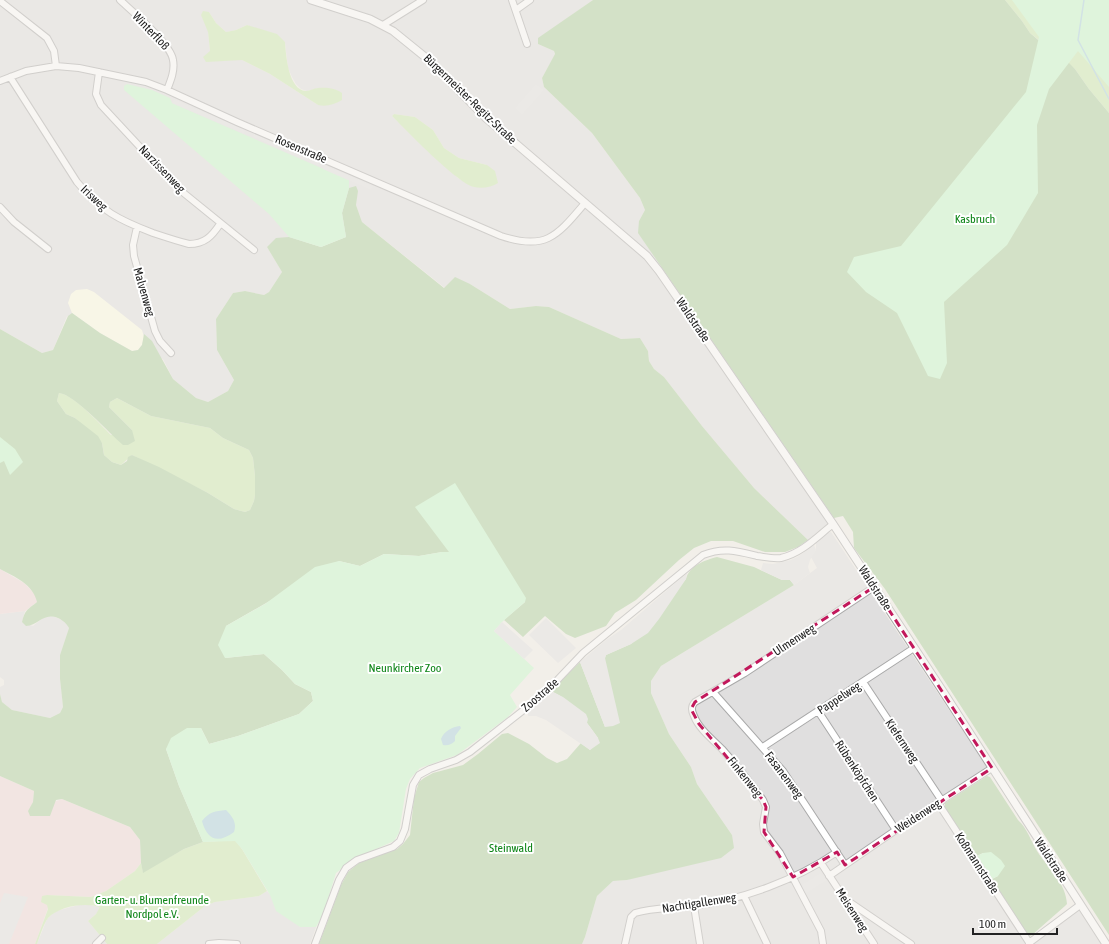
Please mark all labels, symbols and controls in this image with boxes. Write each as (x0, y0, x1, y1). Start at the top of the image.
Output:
street label: Winterfloß (130, 9, 173, 53)
street label: Bürgermeister-Regitz-Straße (421, 51, 519, 147)
street label: Rosenstraße (273, 132, 329, 166)
street label: Narzissenweg (136, 142, 189, 196)
street label: Irisweg (78, 182, 111, 214)
park label: Kasbruch (955, 212, 995, 226)
street label: Malvenweg (130, 266, 158, 319)
street label: Waldstraße (673, 295, 713, 345)
street label: Waldstraße (855, 563, 895, 613)
street label: Ulmenweg (770, 621, 819, 659)
park label: Neunkircher Zoo (369, 661, 442, 675)
street label: Zoostraße (519, 675, 561, 715)
street label: Pappelweg (815, 678, 864, 717)
street label: Kiefernweg (882, 716, 922, 766)
street label: Rübenköpfchen (832, 738, 882, 804)
street label: Fasanenweg (762, 749, 807, 802)
street label: Finkenweg (725, 754, 766, 800)
street label: Weidenweg (893, 796, 944, 836)
street label: Koßmannstraße (952, 830, 1002, 896)
street label: Waldstraße (1031, 835, 1071, 885)
park label: Steinwald (489, 841, 533, 855)
street label: Meisenweg (833, 885, 872, 935)
street label: Nachtigallenweg (661, 890, 738, 916)
park label: Garten- u. Blumenfreunde Nordpol e.V. (95, 893, 209, 921)
scale bar (973, 910, 1057, 936)
text: 100 m (979, 917, 1006, 931)

